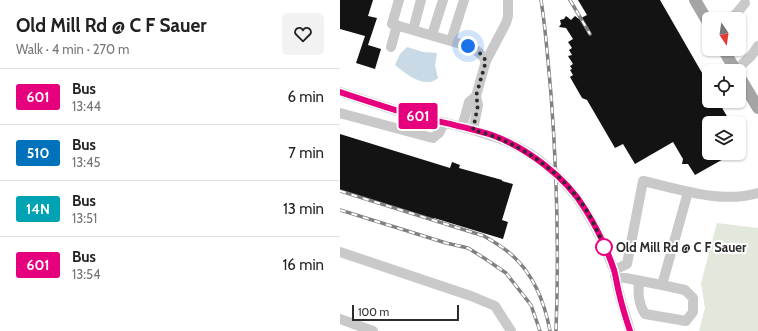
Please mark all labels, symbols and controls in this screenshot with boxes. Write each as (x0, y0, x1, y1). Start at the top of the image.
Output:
north arrow (702, 12, 746, 56)
map controls (702, 12, 746, 160)
button: heart (282, 13, 324, 55)
text: Old Mill Rd @ C F Sauer (16, 14, 207, 37)
your location (458, 36, 478, 56)
text: Walk · 4 min · 270 m (16, 41, 129, 57)
button: locate (702, 64, 746, 108)
text: Bus (72, 80, 96, 98)
text: 601 (27, 88, 49, 106)
text: 6 min (287, 88, 324, 106)
text: 13:44 (72, 98, 101, 114)
line badge: 601 (395, 103, 441, 129)
text: 601 (407, 107, 429, 125)
button: layers (702, 116, 746, 160)
text: Bus (72, 136, 96, 154)
text: 510 (27, 144, 49, 162)
text: 7 min (288, 144, 324, 162)
text: 13:45 (72, 154, 101, 170)
text: Bus (72, 192, 96, 210)
text: 14N (26, 200, 50, 218)
text: 13 min (283, 200, 324, 218)
text: 13:51 (72, 210, 97, 226)
marker: Old Mill Rd @ C F Sauer (595, 238, 613, 256)
place label: Old Mill Rd @ C F Sauer (616, 239, 747, 255)
text: Bus (72, 248, 96, 266)
text: 601 (27, 256, 49, 274)
text: 16 min (282, 256, 324, 274)
text: 13:54 (72, 266, 101, 282)
scale bar (352, 303, 459, 322)
text: 100 m (358, 305, 389, 319)

